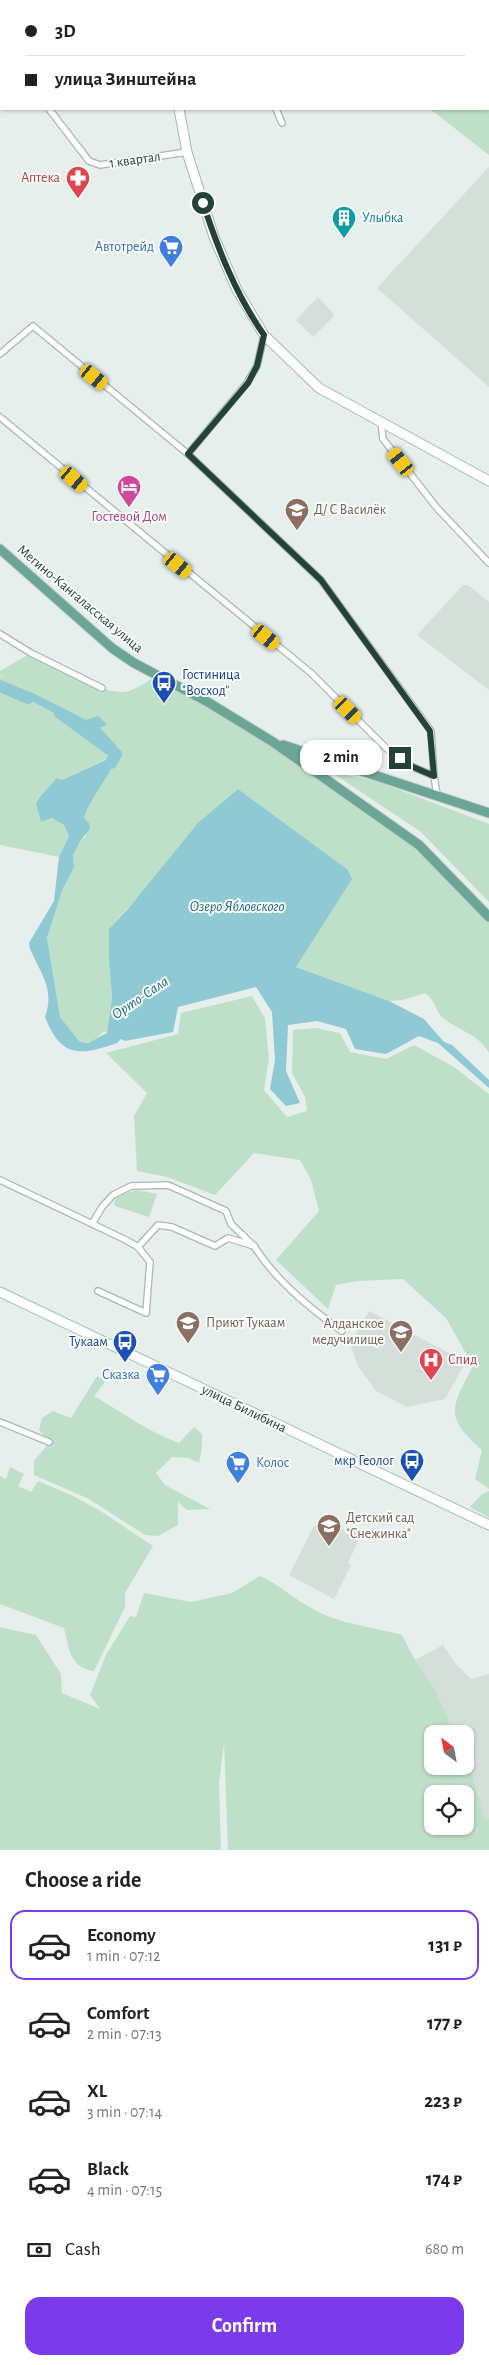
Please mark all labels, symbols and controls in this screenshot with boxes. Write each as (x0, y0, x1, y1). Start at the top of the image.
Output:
text: 3D (55, 22, 76, 41)
text: улица Зинштейна (55, 70, 196, 89)
street label: 1 квартал (109, 149, 161, 171)
pharmacy icon: Аптека (65, 165, 91, 199)
place label: Аптека (21, 171, 61, 185)
route start (192, 192, 214, 214)
building icon: Улыбка (331, 205, 357, 239)
place label: Улыбка (362, 211, 404, 225)
supermarket icon: Автотрейд (158, 234, 184, 268)
place label: Автотрейд (95, 240, 154, 254)
car (77, 362, 110, 392)
car (385, 446, 416, 478)
car (57, 464, 90, 494)
hotel icon: Гостевой Дом (116, 474, 142, 508)
school or university icon: Д/ С Василёк (284, 497, 310, 531)
place label: Д/ С Василёк (314, 503, 387, 517)
place label: Гостевой Дом (91, 510, 167, 524)
street label: Мегино-Кангаласская улица (14, 542, 146, 656)
car (161, 550, 194, 580)
car (249, 622, 282, 652)
place label: Гостиница "Восход" (182, 668, 241, 698)
bus stop icon: Гостиница "Восход" (151, 670, 177, 704)
car (332, 694, 363, 726)
callout: 2 min (300, 740, 382, 776)
route end (389, 747, 411, 769)
text: 2 min (323, 749, 359, 765)
water label: Озеро Ябловского (189, 899, 285, 914)
water label: Орто-Сала (109, 974, 171, 1022)
school or university icon: Приют Тукаам (175, 1310, 201, 1344)
place label: Приют Тукаам (206, 1316, 285, 1330)
place label: Алданское медучилище (312, 1317, 384, 1347)
school or university icon: Алданское медучилище (388, 1319, 414, 1353)
bus stop icon: Тукаам (112, 1329, 138, 1363)
place label: Тукаам (69, 1335, 108, 1349)
hospital icon: Спид (418, 1347, 444, 1381)
place label: Спид (448, 1353, 477, 1367)
supermarket icon: Сказка (145, 1362, 171, 1396)
place label: Сказка (102, 1368, 141, 1382)
street label: улица Билибина (198, 1382, 289, 1436)
bus stop icon: мкр Геолог (399, 1448, 425, 1482)
supermarket icon: Колос (225, 1450, 251, 1484)
place label: мкр Геолог (334, 1454, 394, 1468)
place label: Колос (256, 1456, 290, 1470)
place label: Детский сад "Снежинка" (346, 1511, 414, 1541)
school or university icon: Детский сад "Снежинка" (316, 1513, 342, 1547)
north arrow (424, 1725, 474, 1775)
map controls (424, 1725, 474, 1835)
button: locate (424, 1785, 474, 1835)
text: Choose a ride (25, 1869, 141, 1891)
icon: car (27, 1923, 72, 1968)
text: Economy (87, 1926, 156, 1945)
text: 131 ₽ (428, 1936, 462, 1955)
text: 1 min · 07:12 (87, 1948, 161, 1964)
icon: car (27, 2001, 72, 2046)
text: Comfort (87, 2004, 149, 2023)
text: 177 ₽ (427, 2014, 462, 2033)
text: 2 min · 07:13 (87, 2026, 162, 2042)
icon: car (27, 2079, 72, 2124)
text: XL (87, 2082, 107, 2101)
text: 223 ₽ (424, 2092, 462, 2111)
text: 3 min · 07:14 (87, 2104, 162, 2120)
icon: car (27, 2157, 72, 2202)
text: Black (87, 2160, 129, 2179)
text: 174 ₽ (426, 2170, 462, 2189)
text: 4 min · 07:15 (87, 2182, 162, 2198)
icon: cash (25, 2236, 53, 2264)
text: Cash (65, 2240, 101, 2259)
text: 680 m (425, 2241, 464, 2257)
button: Confirm (25, 2297, 464, 2355)

